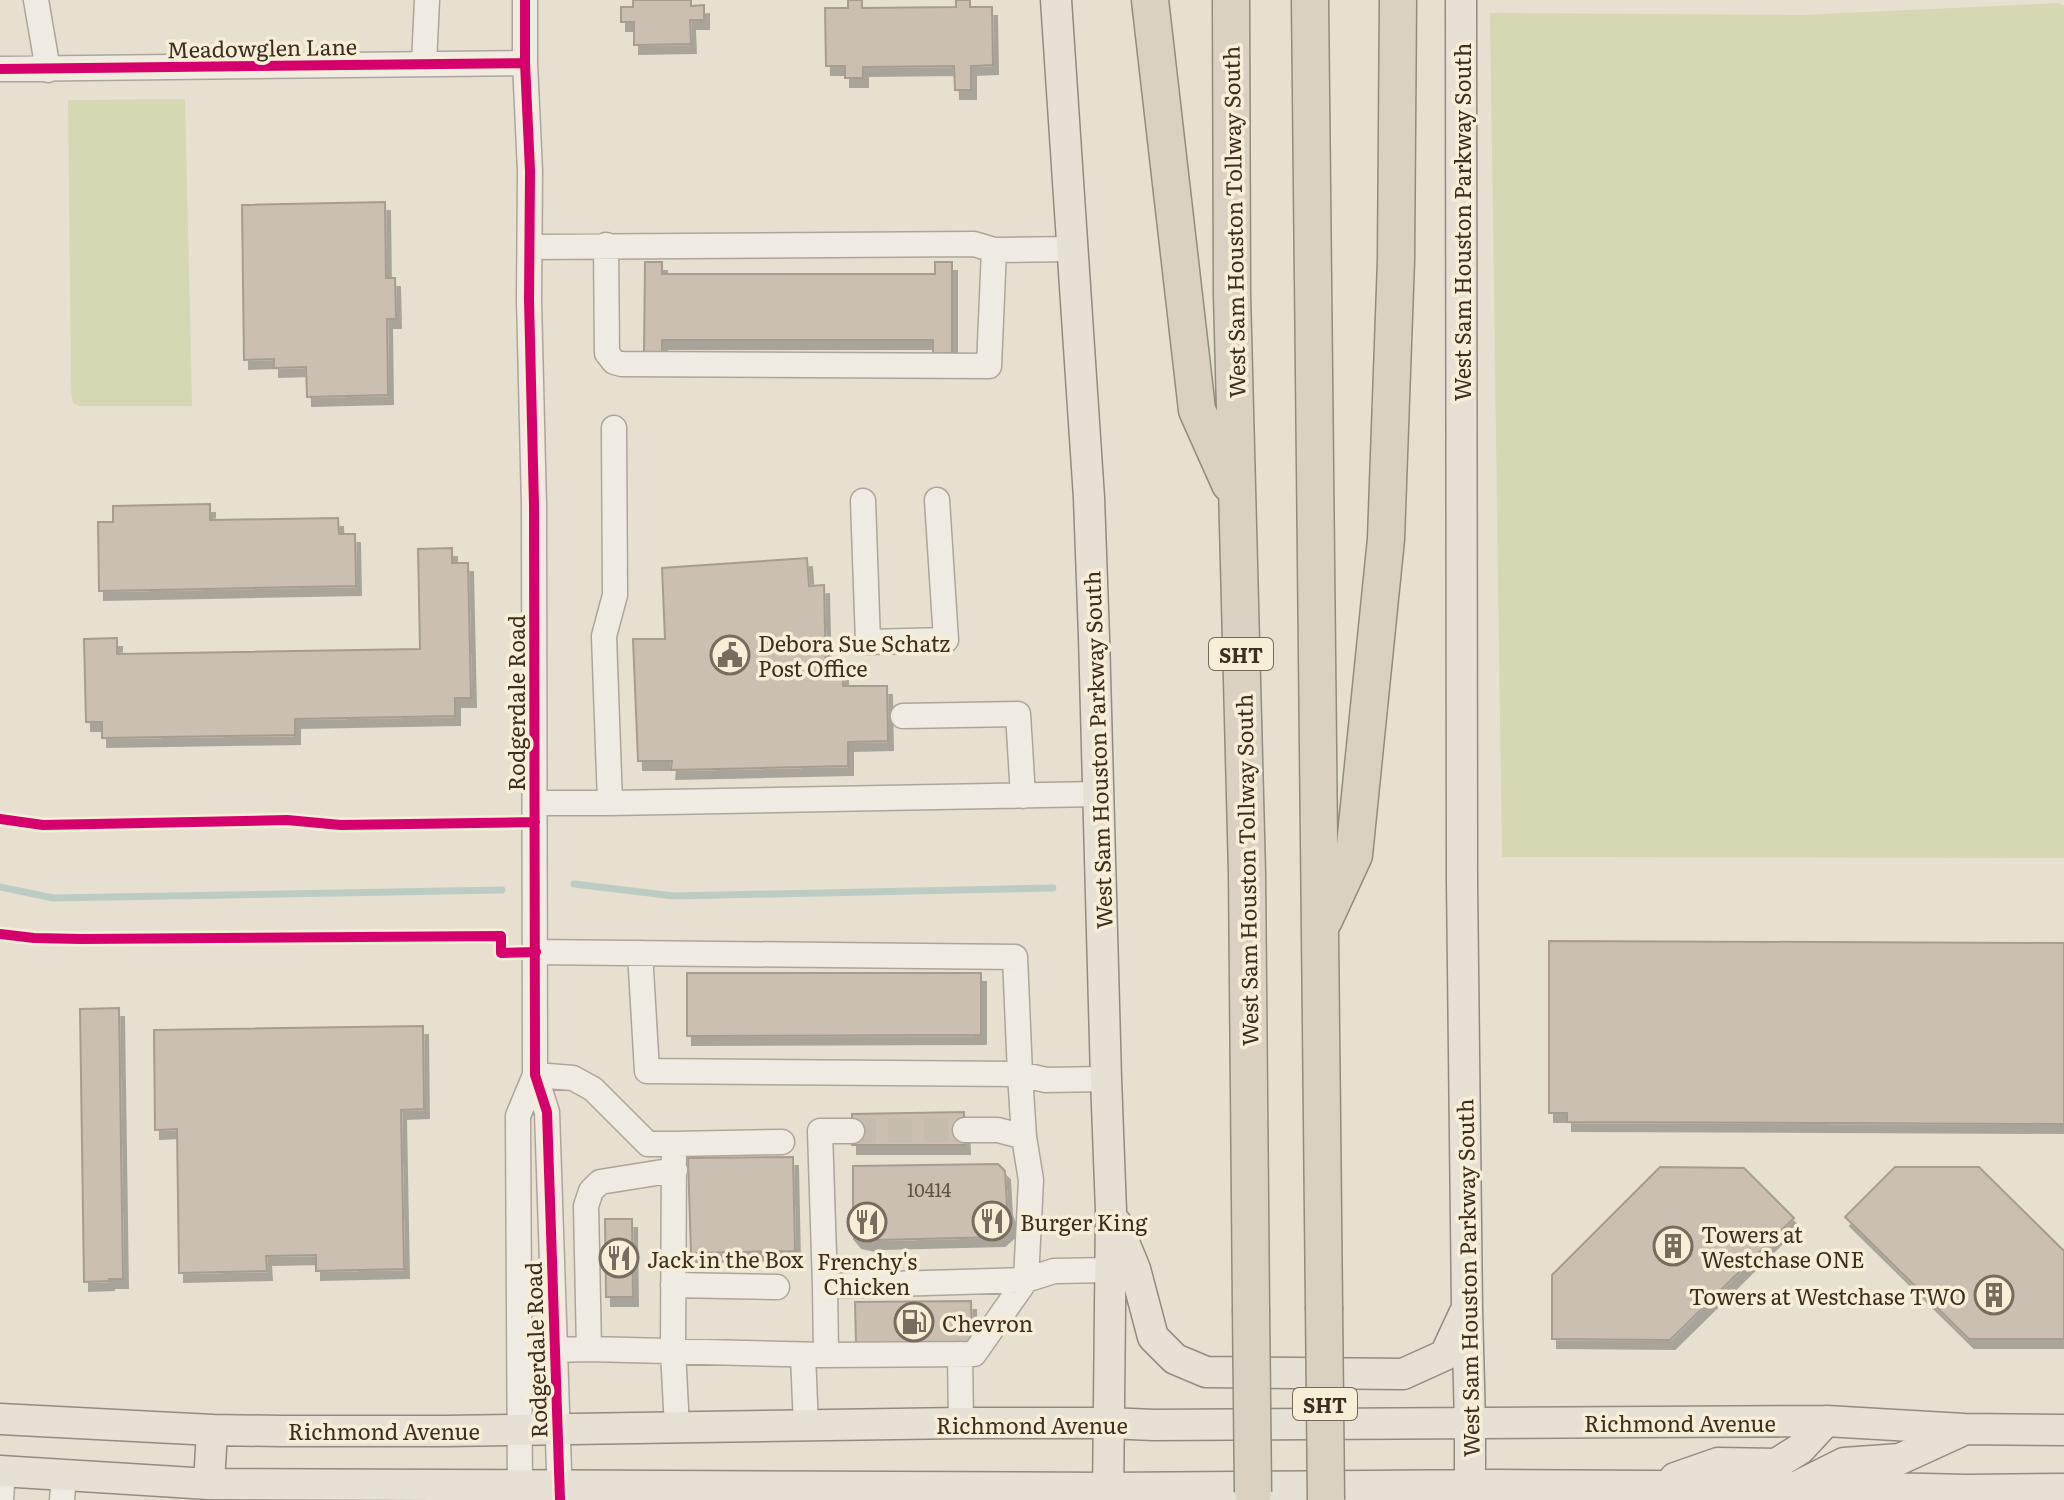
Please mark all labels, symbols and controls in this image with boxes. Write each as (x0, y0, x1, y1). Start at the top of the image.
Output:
street label: Meadowglen Lane (167, 29, 357, 65)
street label: West Sam Houston Parkway South (1445, 43, 1478, 401)
street label: West Sam Houston Tollway South (1213, 46, 1253, 398)
street label: West Sam Houston Parkway South (1074, 570, 1120, 930)
street label: Rodgerdale Road (499, 615, 532, 791)
place label: Debora Sue Schatz Post Office (758, 626, 951, 684)
public building icon: Debora Sue Schatz Post Office (709, 634, 751, 676)
road number: SHT (1209, 638, 1273, 670)
street label: West Sam Houston Tollway South (1226, 694, 1266, 1046)
street label: West Sam Houston Parkway South (1447, 1098, 1487, 1458)
house number: 10414 (907, 1176, 951, 1203)
restaurant icon: Burger King (971, 1200, 1013, 1242)
restaurant icon: Frenchy's Chicken (846, 1201, 888, 1243)
place label: Burger King (1020, 1205, 1148, 1238)
place label: Towers at Westchase ONE (1701, 1217, 1865, 1275)
building icon: Towers at Westchase ONE (1652, 1225, 1694, 1267)
restaurant icon: Jack in the Box (598, 1237, 640, 1279)
place label: Jack in the Box (647, 1242, 804, 1275)
place label: Frenchy's Chicken (817, 1244, 917, 1302)
street label: Rodgerdale Road (515, 1261, 555, 1439)
building icon: Towers at Westchase TWO (1973, 1274, 2015, 1316)
place label: Towers at Westchase TWO (1689, 1279, 1966, 1312)
fuel station icon: Chevron (893, 1301, 935, 1343)
place label: Chevron (942, 1306, 1033, 1339)
road number: SHT (1293, 1388, 1357, 1420)
street label: Richmond Avenue (1584, 1406, 1776, 1439)
street label: Richmond Avenue (936, 1408, 1128, 1441)
street label: Richmond Avenue (288, 1414, 480, 1447)

